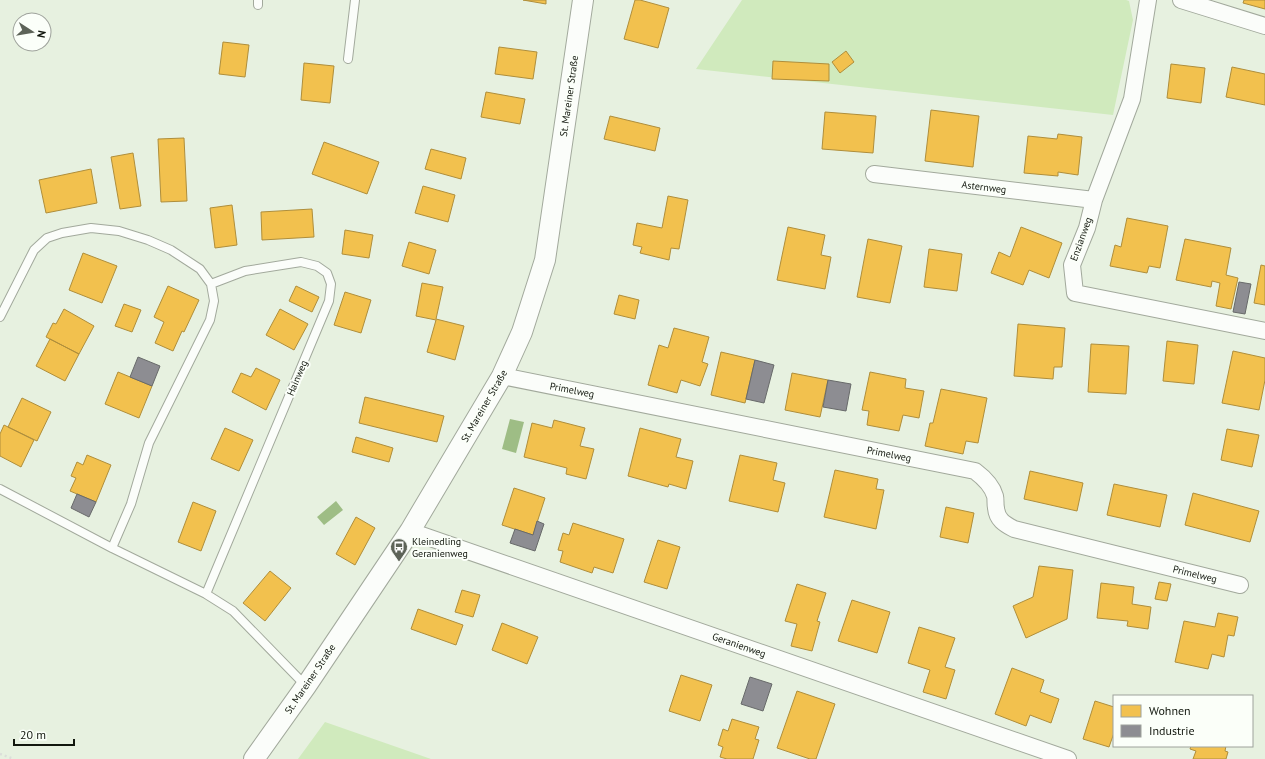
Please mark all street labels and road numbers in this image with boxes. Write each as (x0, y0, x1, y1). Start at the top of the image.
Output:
street label: St. Mareiner Straße (557, 55, 581, 137)
street label: Asternweg (961, 178, 1007, 196)
street label: Enzianweg (1067, 215, 1095, 263)
street label: Hainweg (284, 358, 310, 398)
street label: St. Mareiner Straße (458, 367, 510, 445)
street label: Primelweg (549, 379, 595, 401)
street label: Primelweg (866, 443, 912, 465)
street label: Primelweg (1172, 562, 1218, 586)
street label: Geranienweg (710, 630, 768, 660)
street label: St. Mareiner Straße (282, 642, 338, 716)

